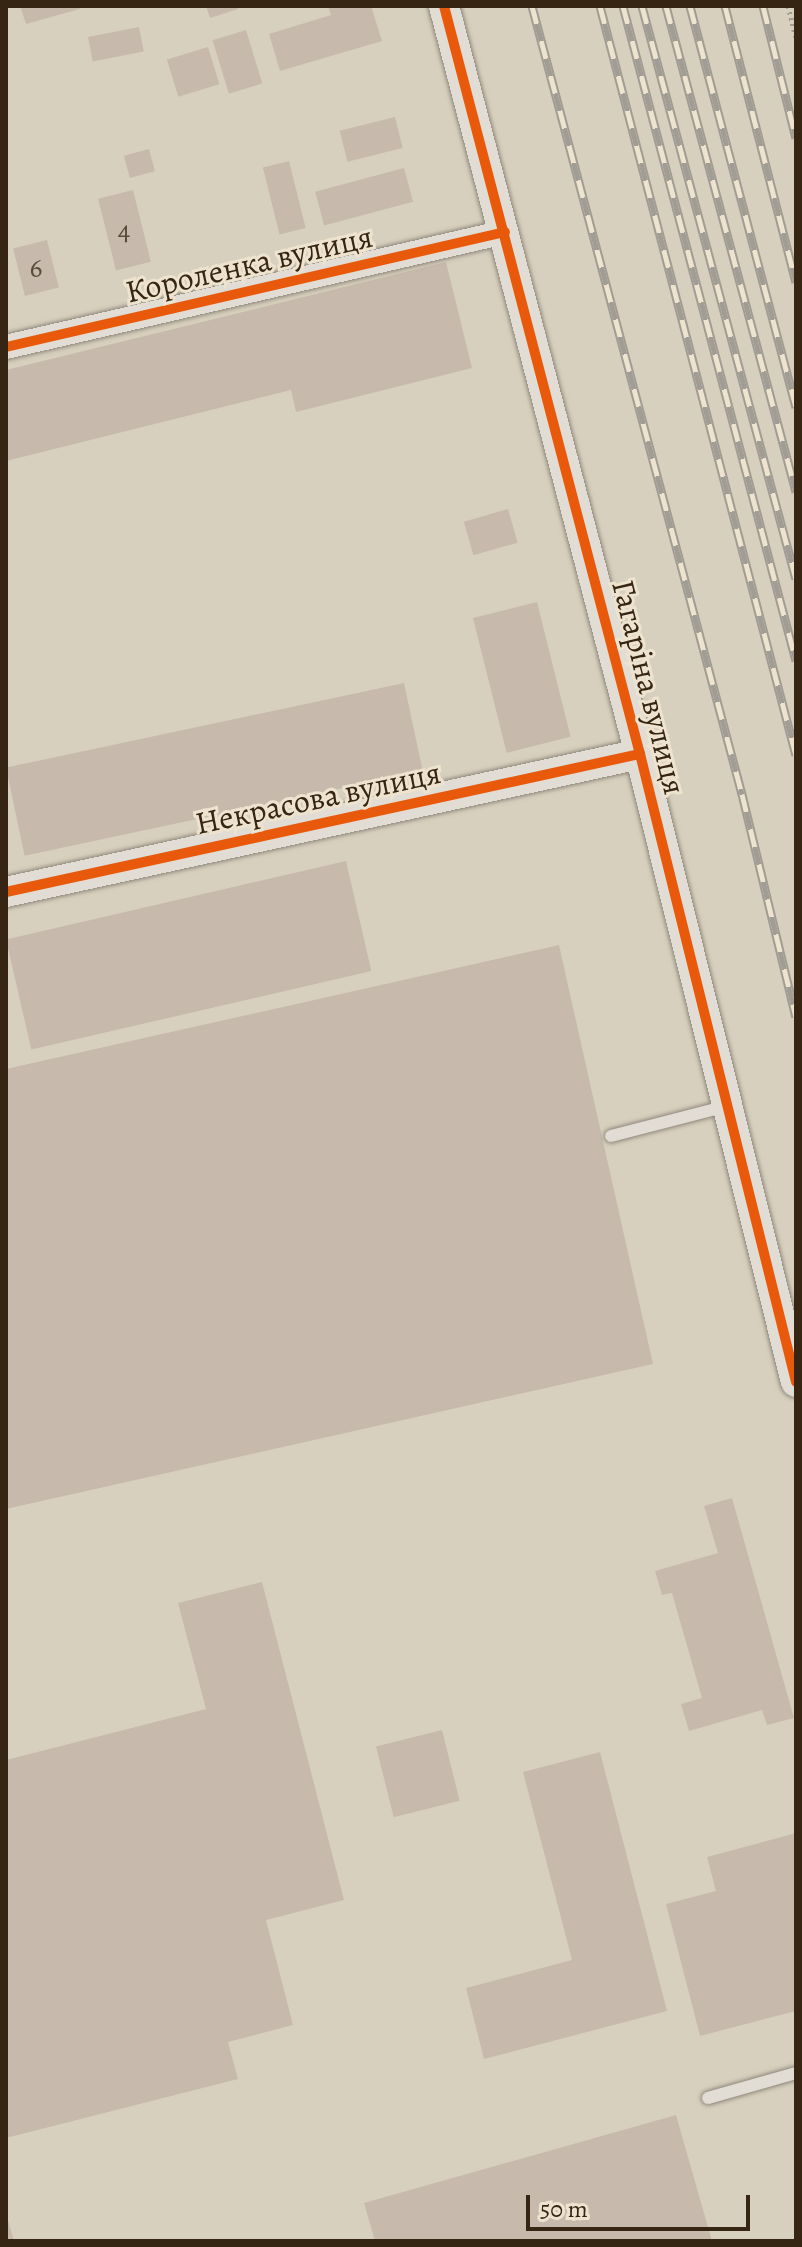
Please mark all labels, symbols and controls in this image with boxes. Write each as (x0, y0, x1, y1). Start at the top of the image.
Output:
house number: 4 (118, 213, 130, 247)
street label: Короленка вулиця (122, 217, 376, 311)
house number: 6 (30, 251, 42, 285)
street label: Гагаріна вулиця (604, 576, 694, 798)
street label: Некрасова вулиця (192, 753, 444, 843)
scale bar (530, 2179, 754, 2229)
text: 50 m (540, 2193, 588, 2225)

